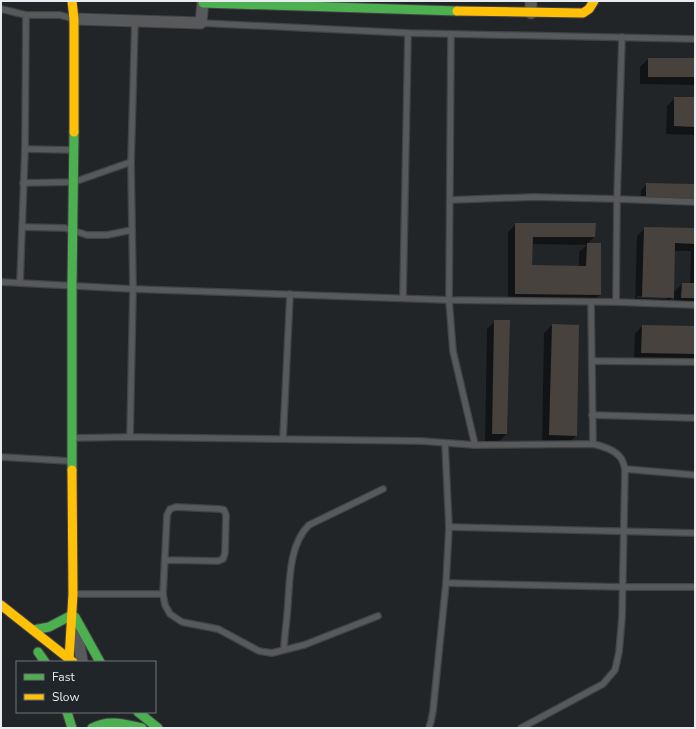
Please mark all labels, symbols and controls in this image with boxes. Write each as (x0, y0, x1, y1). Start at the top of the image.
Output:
legend (16, 661, 156, 713)
text: Fast (52, 669, 75, 685)
text: Slow (52, 689, 80, 705)

